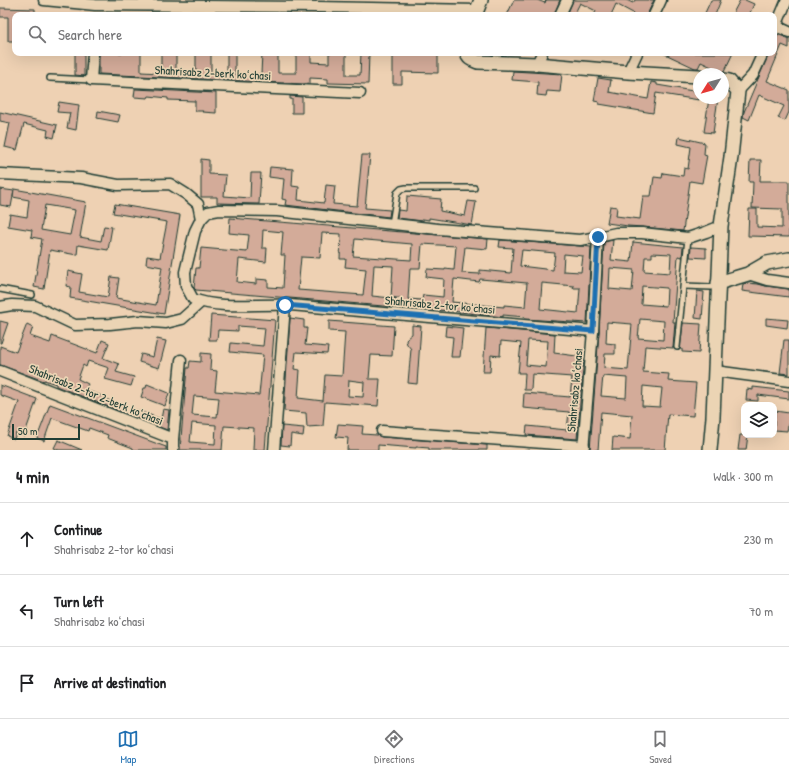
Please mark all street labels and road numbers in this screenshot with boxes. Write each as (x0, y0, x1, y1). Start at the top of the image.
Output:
street label: Shahrisabz 2-berk koʻchasi (154, 61, 272, 84)
street label: Shahrisabz 2-tor koʻchasi (384, 291, 496, 318)
street label: Shahrisabz koʻchasi (562, 347, 587, 433)
street label: Shahrisabz 2-tor 2-berk koʻchasi (27, 360, 166, 429)

